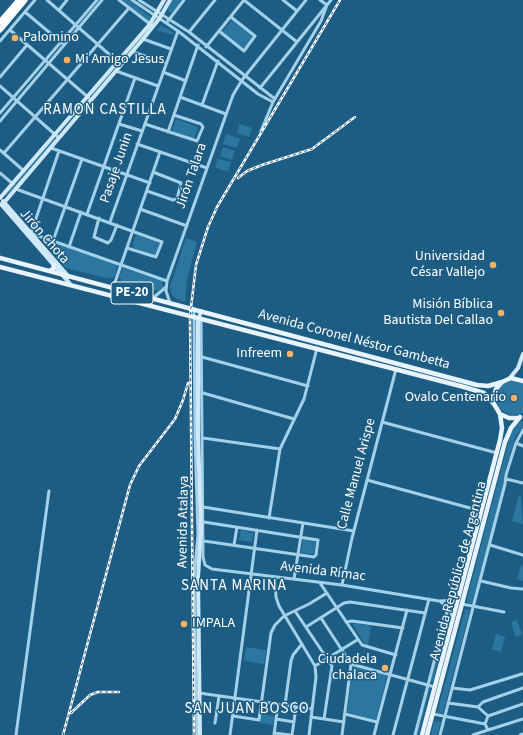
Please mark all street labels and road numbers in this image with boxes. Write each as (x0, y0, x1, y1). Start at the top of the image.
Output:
street label: Pasaje Junin (97, 130, 137, 206)
street label: Jirón Talara (173, 141, 211, 211)
street label: Jirón Chota (16, 206, 72, 268)
road number: PE-20 (111, 282, 153, 304)
street label: Avenida Coronel Néstor Gambetta (256, 306, 452, 374)
street label: Calle Manuel Arispe (334, 417, 380, 531)
street label: Avenida Atalaya (175, 476, 193, 568)
street label: Avenida República de Argentina (427, 480, 491, 662)
street label: Avenida Rímac (279, 558, 367, 586)

